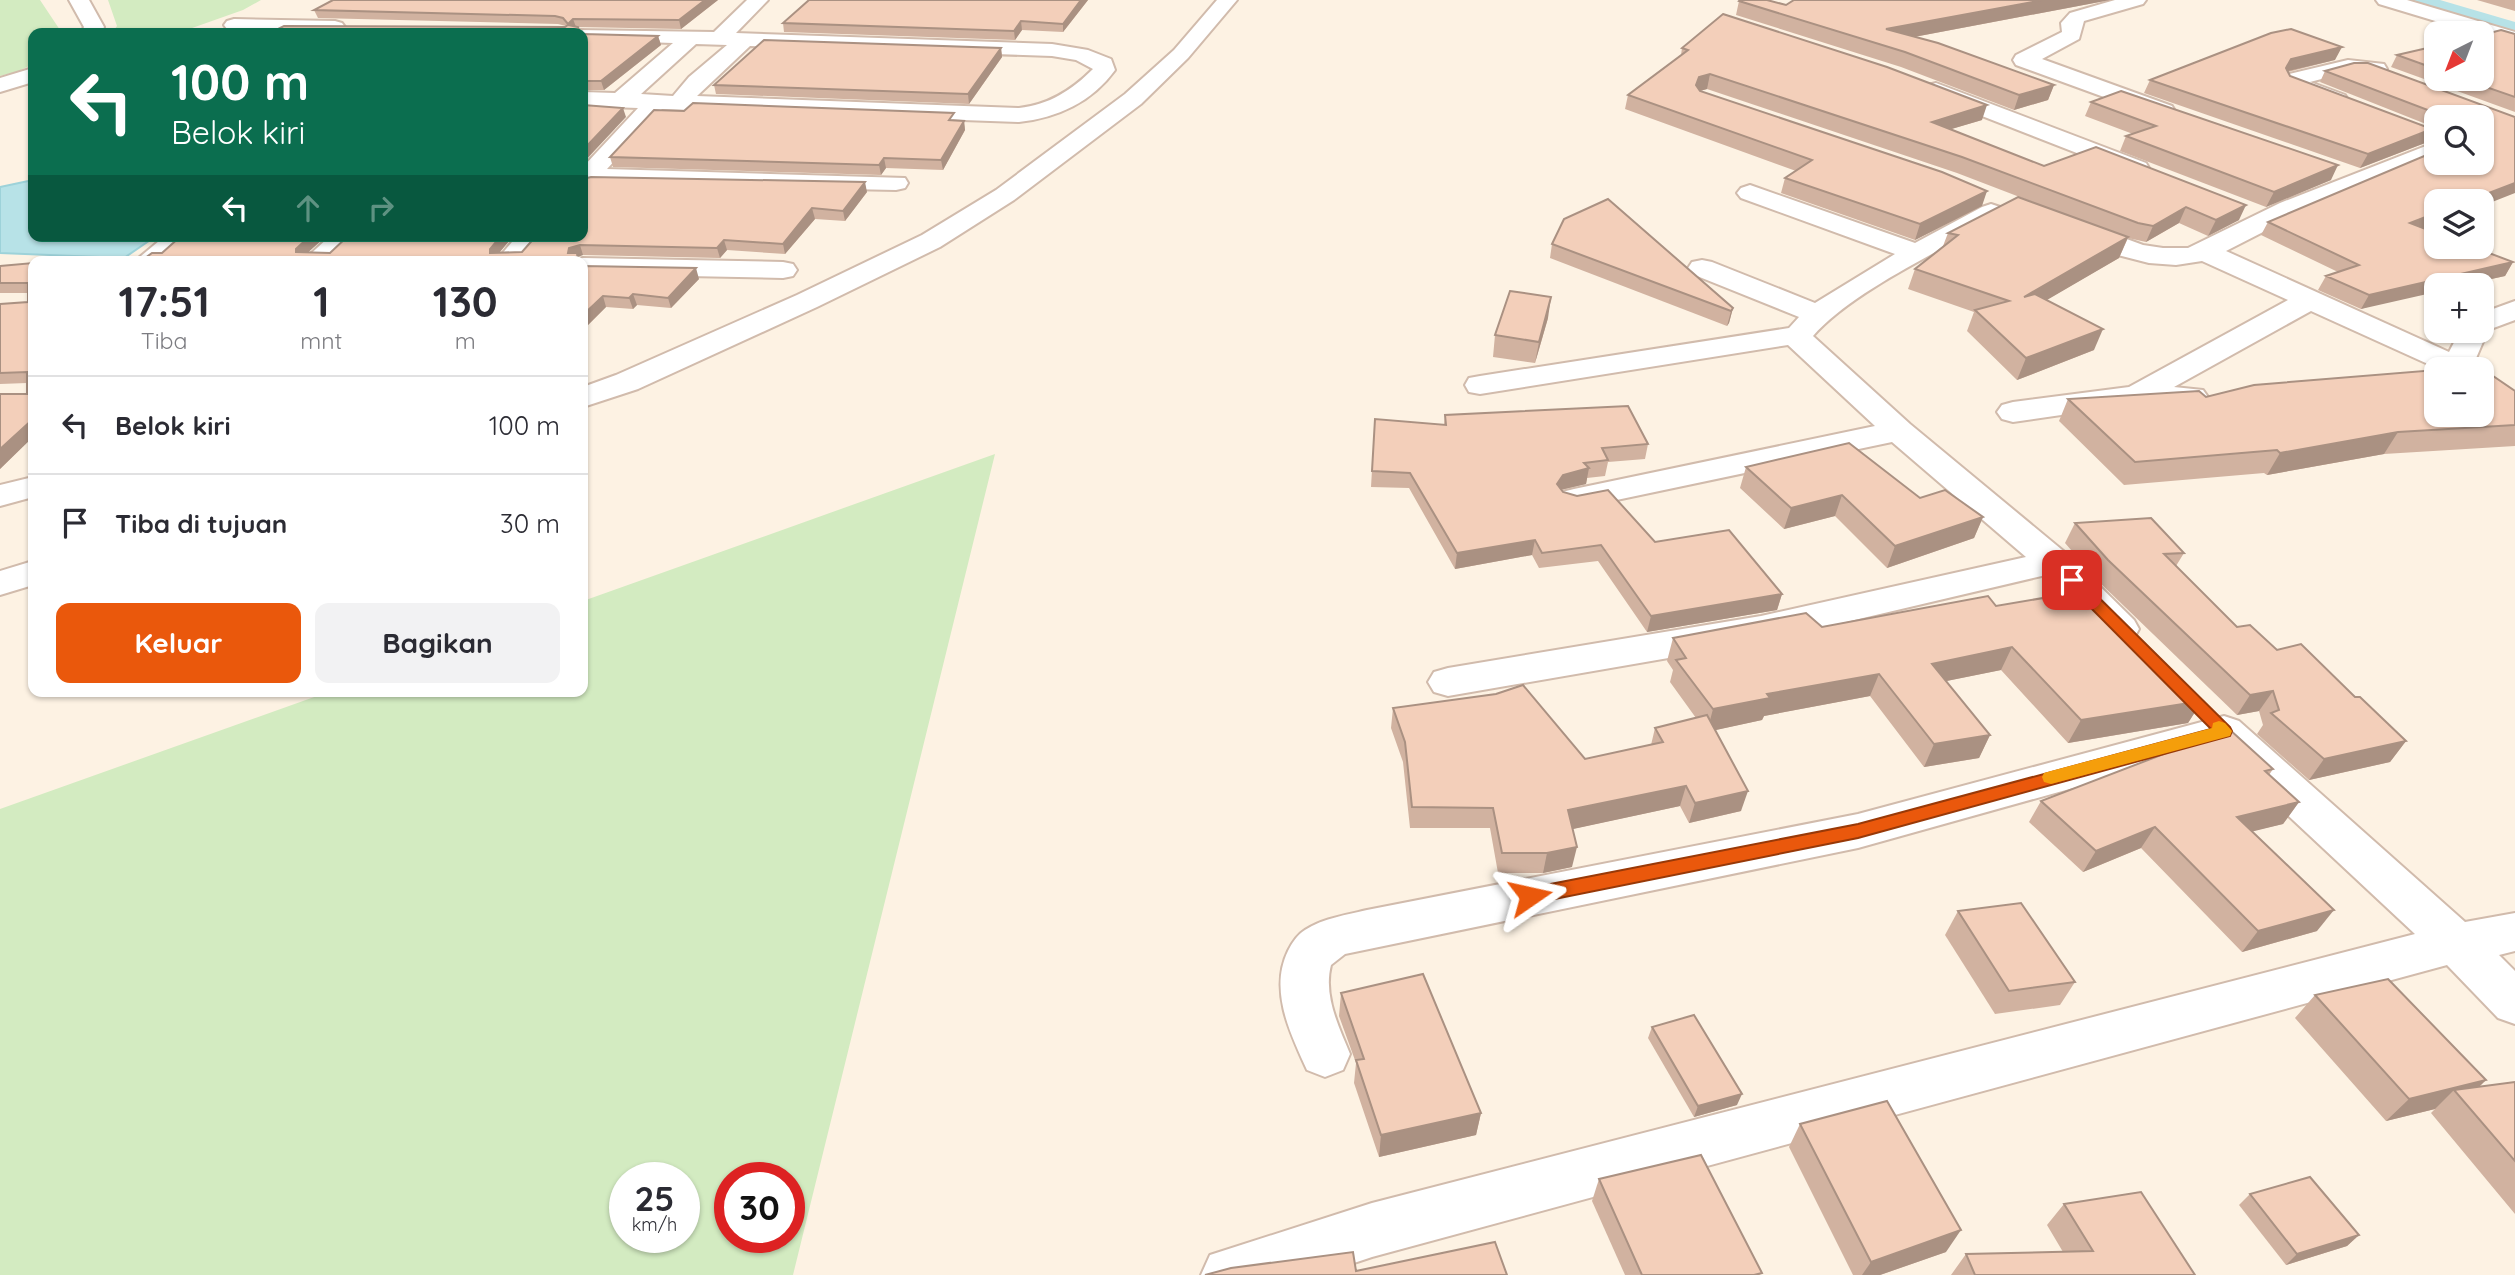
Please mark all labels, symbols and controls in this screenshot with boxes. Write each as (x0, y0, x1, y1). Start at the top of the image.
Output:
north arrow (2424, 21, 2494, 91)
map controls (2424, 21, 2494, 427)
text: 100 m (171, 51, 309, 112)
icon: left (56, 56, 147, 147)
button: search (2424, 105, 2494, 175)
text: Belok kiri (171, 112, 305, 152)
icon: left (216, 189, 254, 227)
icon: ahead (289, 189, 327, 227)
icon: right (362, 189, 400, 227)
button: layers (2424, 189, 2494, 259)
button: + (2424, 273, 2494, 343)
text: 17:51 (118, 275, 210, 328)
text: 1 (313, 275, 330, 328)
text: 130 (433, 275, 498, 328)
text: Tiba (141, 326, 188, 355)
text: mnt (300, 326, 342, 355)
text: m (455, 326, 476, 355)
button: − (2424, 357, 2494, 427)
icon: left (56, 406, 94, 444)
text: Belok kiri (115, 409, 231, 442)
text: 100 m (489, 409, 560, 442)
icon: arrive (56, 504, 94, 542)
text: Tiba di tujuan (115, 507, 287, 540)
text: 30 m (500, 507, 560, 540)
pin (2042, 550, 2102, 610)
icon: arrive (2053, 561, 2091, 599)
button: Keluar (56, 603, 301, 683)
button: Bagikan (315, 603, 560, 683)
position arrow (1493, 859, 1567, 933)
speed limit sign: 30 (714, 1162, 805, 1253)
text: 25 (634, 1176, 675, 1220)
text: km/h (632, 1213, 677, 1236)

